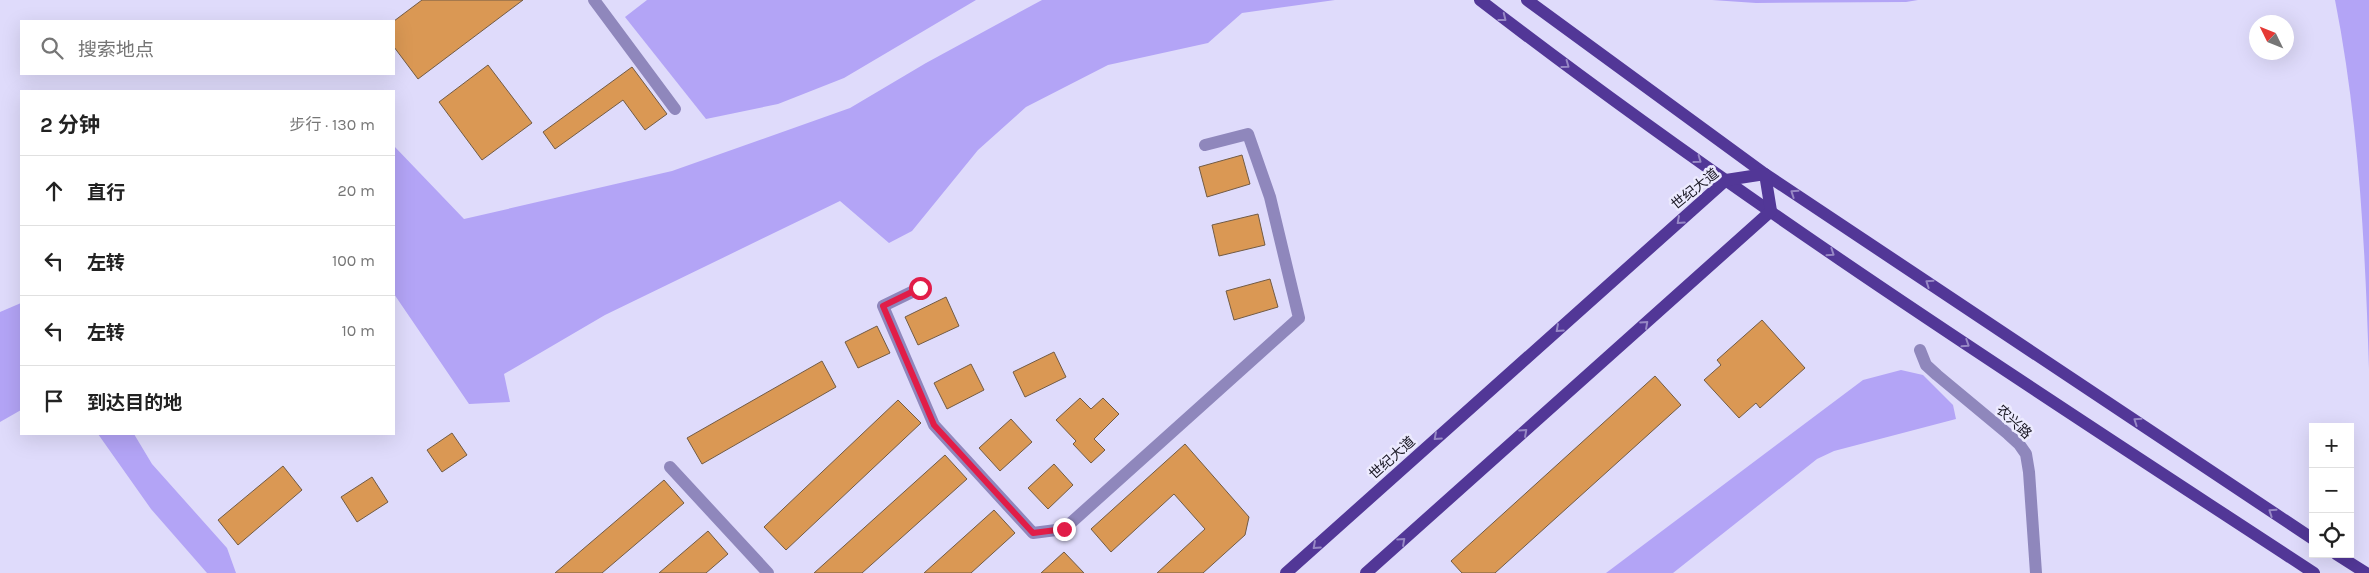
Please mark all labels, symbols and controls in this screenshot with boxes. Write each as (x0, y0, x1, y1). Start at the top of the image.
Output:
one-way arrow (1497, 12, 1507, 21)
north arrow (2249, 15, 2294, 60)
search box (20, 20, 395, 75)
icon: search (38, 34, 66, 62)
text: 搜索地点 (78, 39, 154, 61)
one-way arrow (1560, 59, 1570, 68)
text: 2 分钟 (40, 113, 100, 137)
text: 步行 · 130 m (290, 115, 375, 134)
one-way arrow (1692, 154, 1702, 163)
street label: 世纪大道 (1668, 165, 1722, 213)
icon: ahead (40, 177, 68, 205)
text: 20 m (337, 181, 375, 200)
text: 直行 (87, 182, 125, 204)
one-way arrow (1790, 189, 1799, 199)
one-way arrow (1677, 215, 1686, 224)
icon: left (40, 247, 68, 275)
one-way arrow (1825, 247, 1835, 256)
text: 100 m (332, 251, 375, 270)
text: 左转 (87, 252, 125, 274)
route start (909, 277, 932, 300)
one-way arrow (1925, 280, 1935, 289)
icon: left (40, 317, 68, 345)
text: 10 m (341, 321, 375, 340)
one-way arrow (1639, 321, 1648, 330)
text: 左转 (87, 322, 125, 344)
one-way arrow (1555, 323, 1564, 332)
one-way arrow (1960, 338, 1970, 347)
icon: arrive (40, 387, 68, 415)
text: 到达目的地 (87, 392, 182, 414)
street label: 农兴路 (1993, 401, 2035, 443)
one-way arrow (2133, 418, 2142, 428)
map controls (2309, 423, 2354, 558)
button: + (2309, 423, 2354, 468)
one-way arrow (1518, 429, 1527, 438)
one-way arrow (1434, 431, 1443, 440)
street label: 世纪大道 (1366, 433, 1418, 483)
button: − (2309, 468, 2354, 513)
one-way arrow (2268, 508, 2277, 518)
button: locate (2309, 513, 2354, 558)
route end (1053, 518, 1076, 541)
one-way arrow (1397, 537, 1406, 546)
one-way arrow (1313, 540, 1322, 549)

